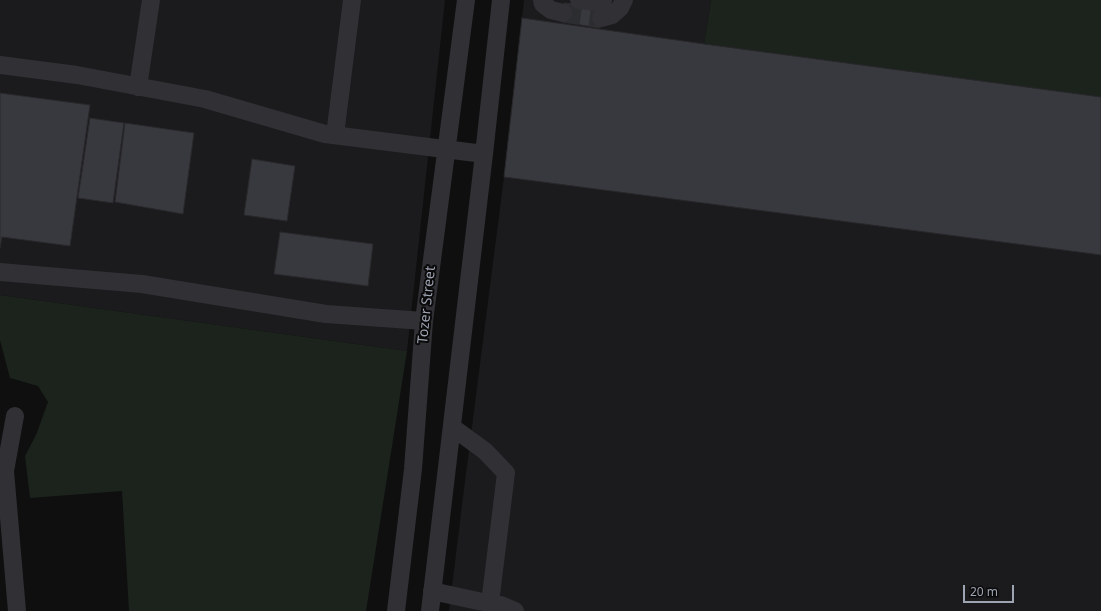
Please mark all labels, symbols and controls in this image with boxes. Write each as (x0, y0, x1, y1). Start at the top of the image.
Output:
street label: Tozer Street (415, 265, 439, 345)
scale bar (965, 577, 1016, 603)
text: 20 m (970, 583, 998, 600)

